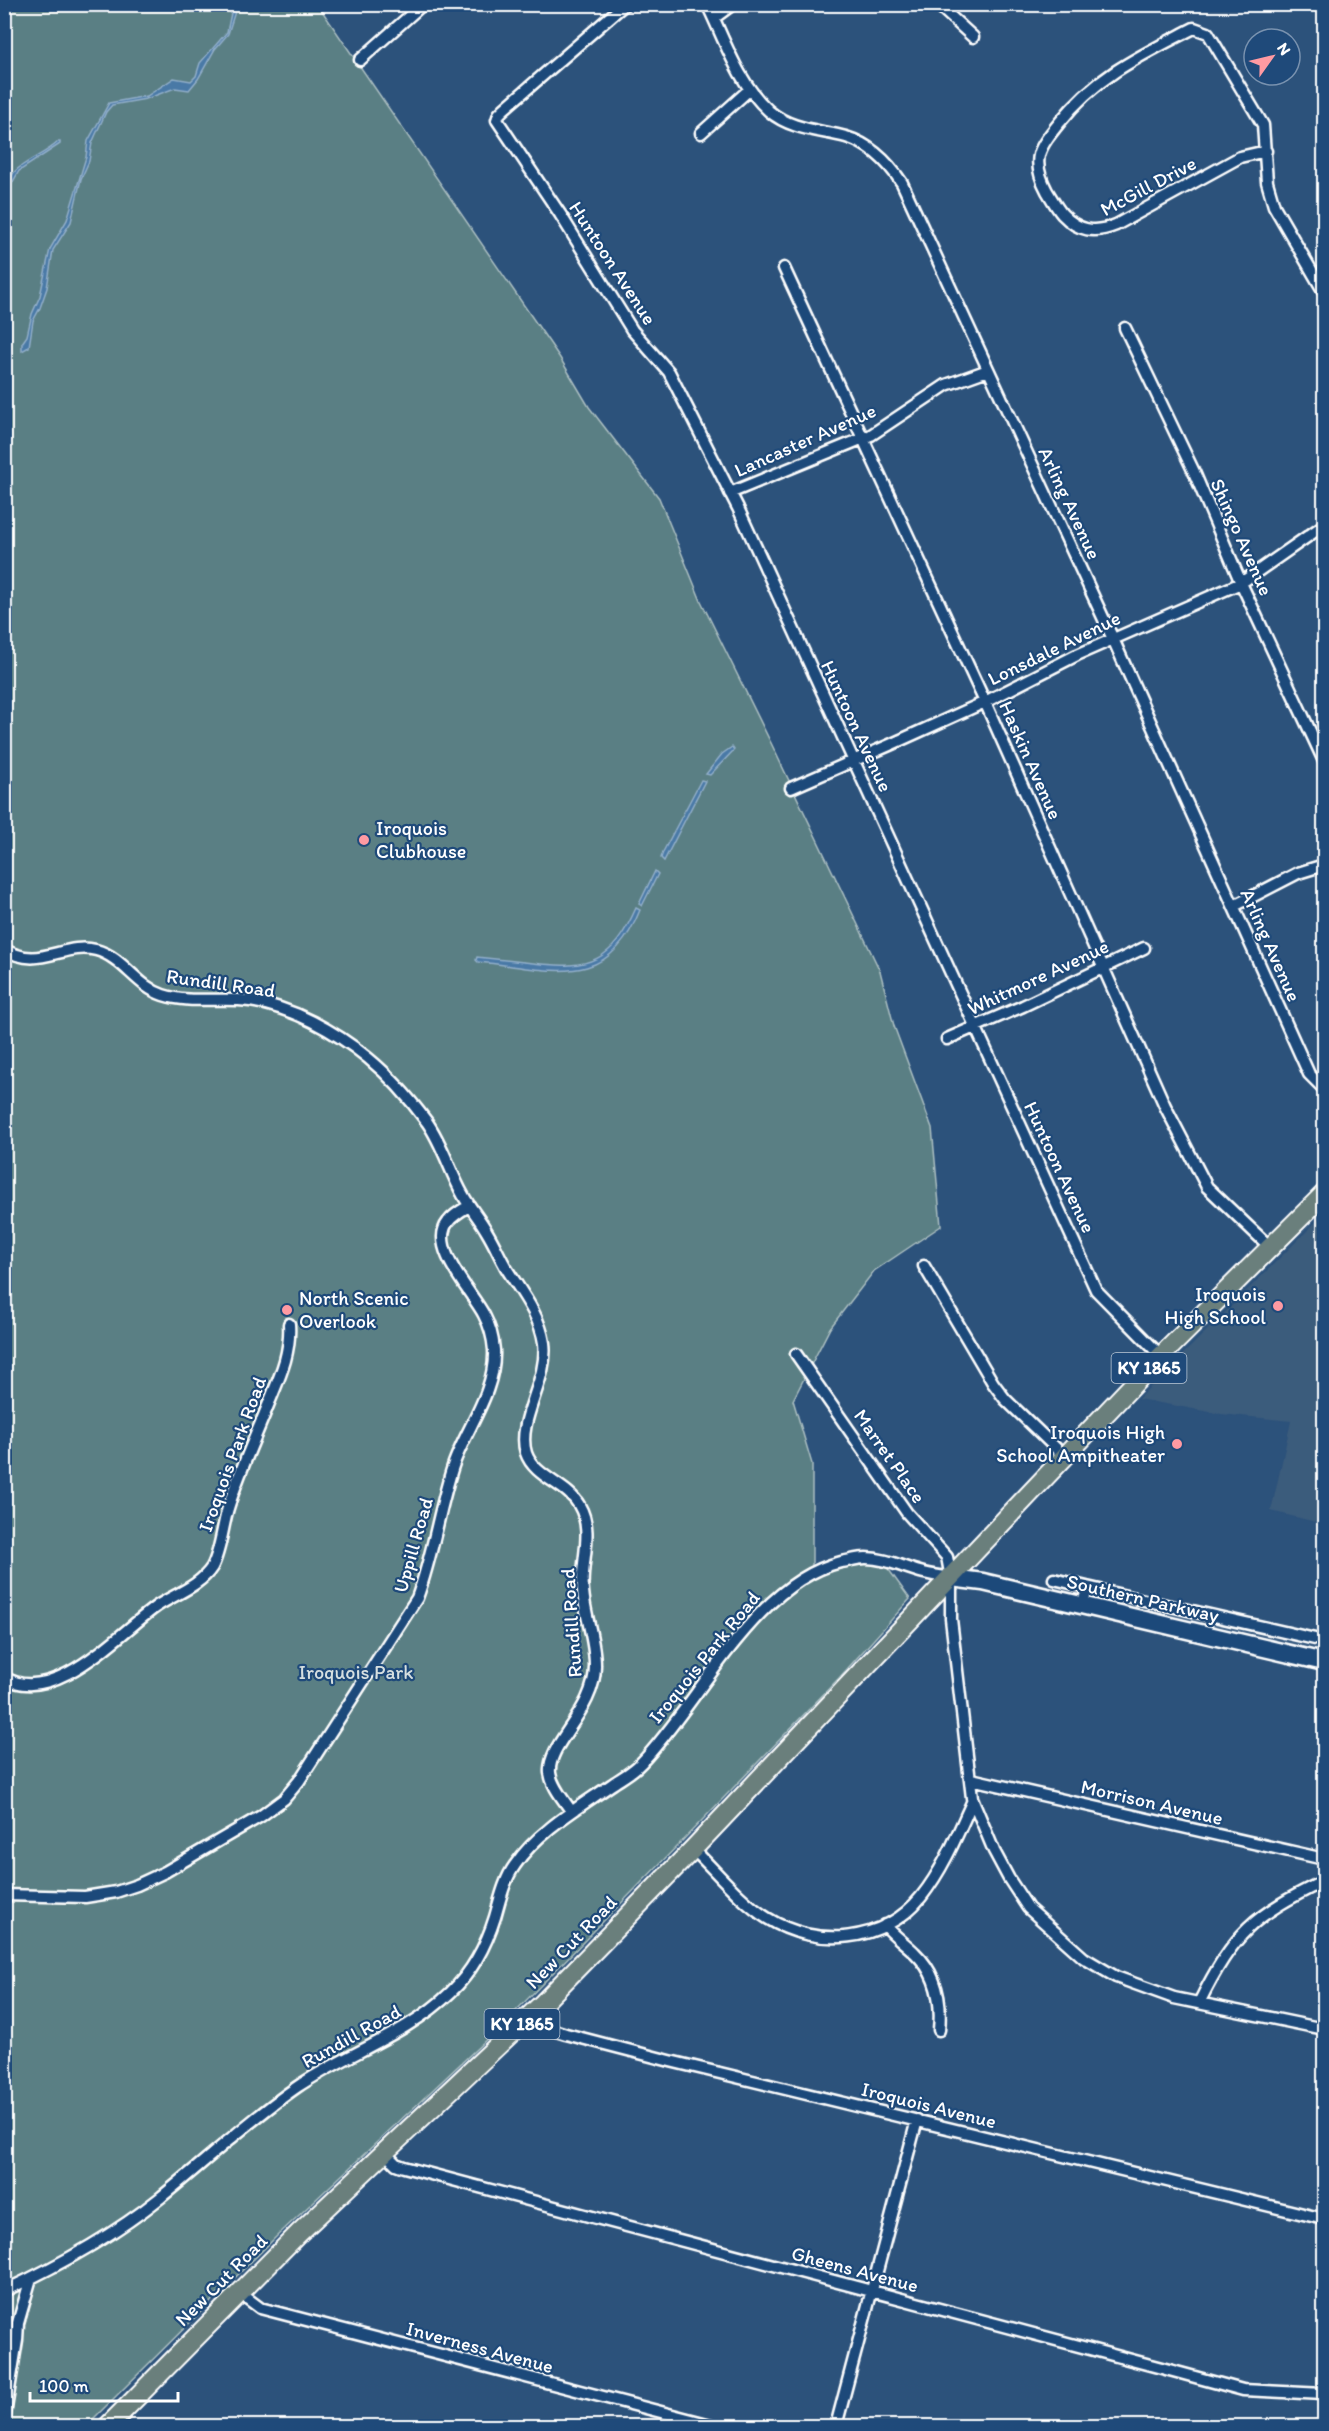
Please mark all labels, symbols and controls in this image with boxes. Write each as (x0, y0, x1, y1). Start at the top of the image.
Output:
north arrow (1242, 27, 1302, 87)
text: N (1273, 39, 1295, 59)
street label: McGill Drive (1096, 151, 1200, 221)
street label: Huntoon Avenue (564, 197, 662, 329)
street label: Lancaster Avenue (730, 398, 880, 482)
street label: Arling Avenue (1034, 443, 1106, 563)
street label: Shingo Avenue (1206, 475, 1278, 599)
street label: Lonsdale Avenue (984, 606, 1124, 690)
street label: Huntoon Avenue (816, 656, 898, 796)
street label: Haskin Avenue (994, 697, 1068, 823)
place label: Iroquois Clubhouse (376, 816, 466, 863)
marker: Iroquois Clubhouse (357, 833, 371, 847)
street label: Arling Avenue (1235, 885, 1307, 1005)
street label: Whitmore Avenue (964, 934, 1112, 1020)
street label: Rundill Road (165, 964, 277, 1003)
street label: Huntoon Avenue (1019, 1097, 1101, 1237)
place label: Iroquois High School (1165, 1282, 1266, 1329)
place label: North Scenic Overlook (299, 1286, 409, 1333)
marker: Iroquois High School (1271, 1299, 1285, 1313)
marker: North Scenic Overlook (280, 1303, 294, 1317)
road number: KY 1865 (1112, 1353, 1186, 1383)
street label: Iroquois Park Road (193, 1373, 271, 1535)
street label: Marret Place (849, 1404, 931, 1508)
place label: Iroquois High School Ampitheater (996, 1420, 1165, 1467)
marker: Iroquois High School Ampitheater (1170, 1437, 1184, 1451)
street label: Uppill Road (388, 1494, 438, 1595)
street label: Rundill Road (555, 1567, 587, 1678)
street label: Southern Parkway (1065, 1569, 1222, 1627)
street label: Iroquois Park Road (643, 1586, 765, 1728)
park label: Iroquois Park (299, 1660, 413, 1684)
street label: Morrison Avenue (1079, 1774, 1225, 1830)
street label: New Cut Road (520, 1890, 622, 1994)
street label: Rundill Road (297, 1999, 405, 2073)
road number: KY 1865 (484, 2009, 560, 2039)
street label: Iroquois Avenue (859, 2077, 999, 2133)
street label: New Cut Road (170, 2229, 272, 2331)
street label: Gheens Avenue (789, 2241, 921, 2297)
street label: Inverness Avenue (404, 2316, 556, 2378)
scale bar (30, 2365, 178, 2403)
text: 100 m (39, 2375, 89, 2397)

